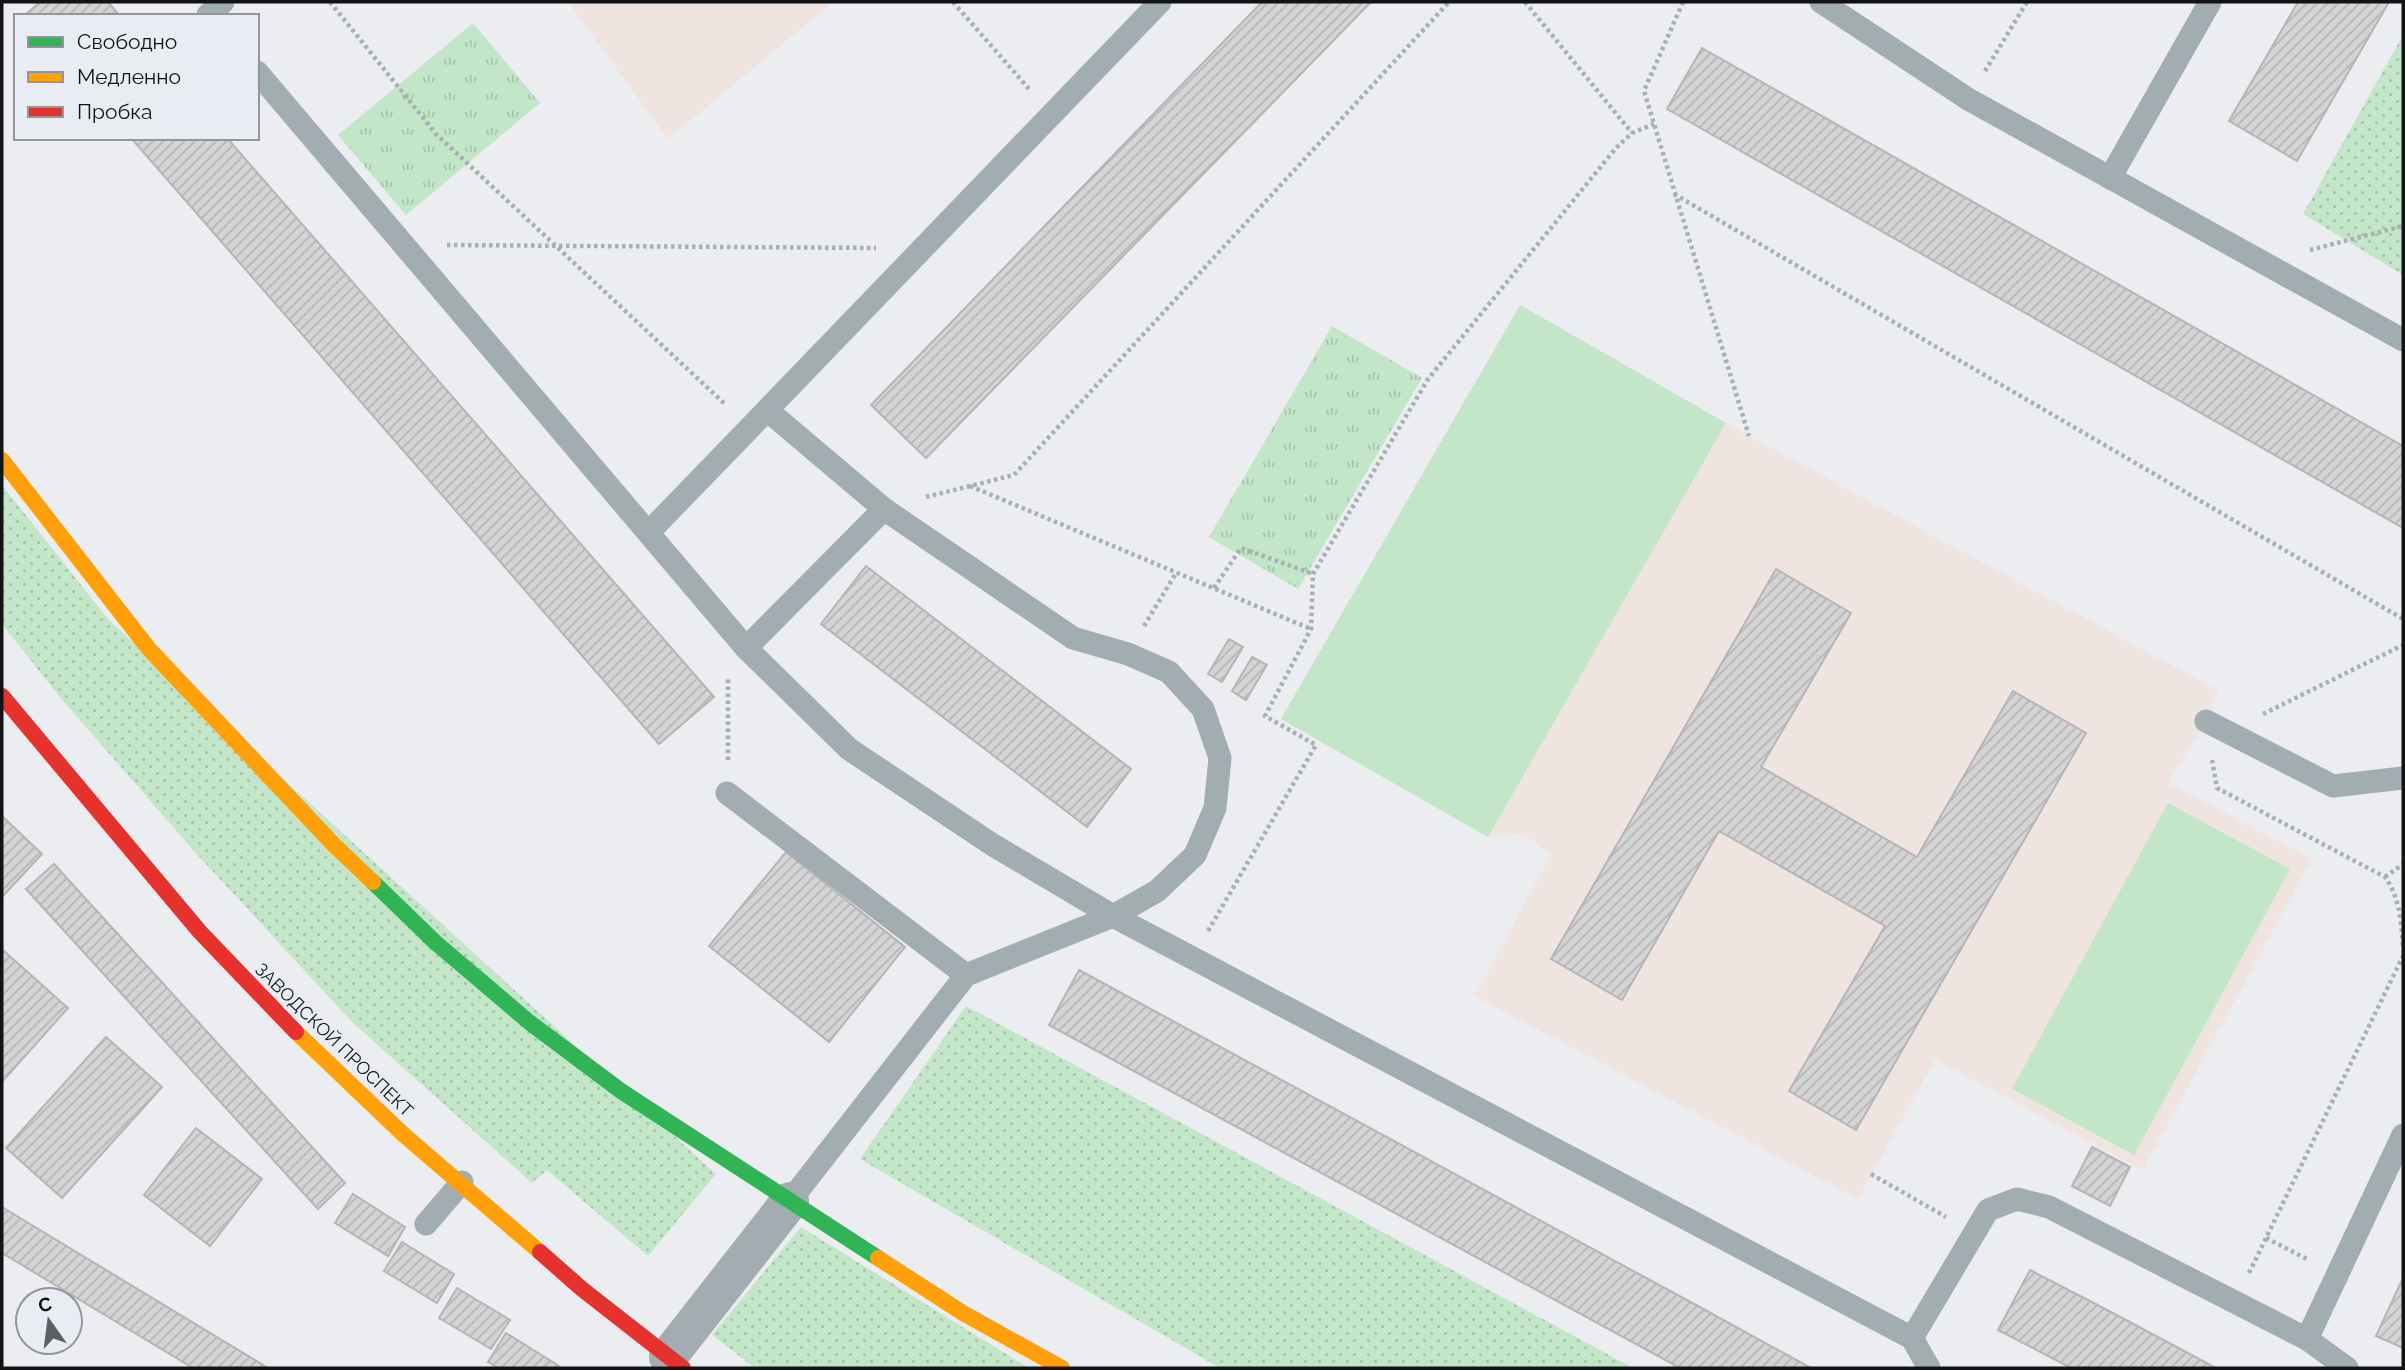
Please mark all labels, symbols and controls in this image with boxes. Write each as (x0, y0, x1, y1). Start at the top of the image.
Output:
legend (14, 14, 259, 140)
text: Свободно (77, 29, 177, 54)
text: Медленно (77, 64, 181, 89)
text: Пробка (77, 99, 153, 124)
street label: ЗАВОДСКОЙ ПРОСПЕКТ (251, 959, 418, 1121)
north arrow (14, 1286, 84, 1356)
text: С (36, 1292, 54, 1317)

